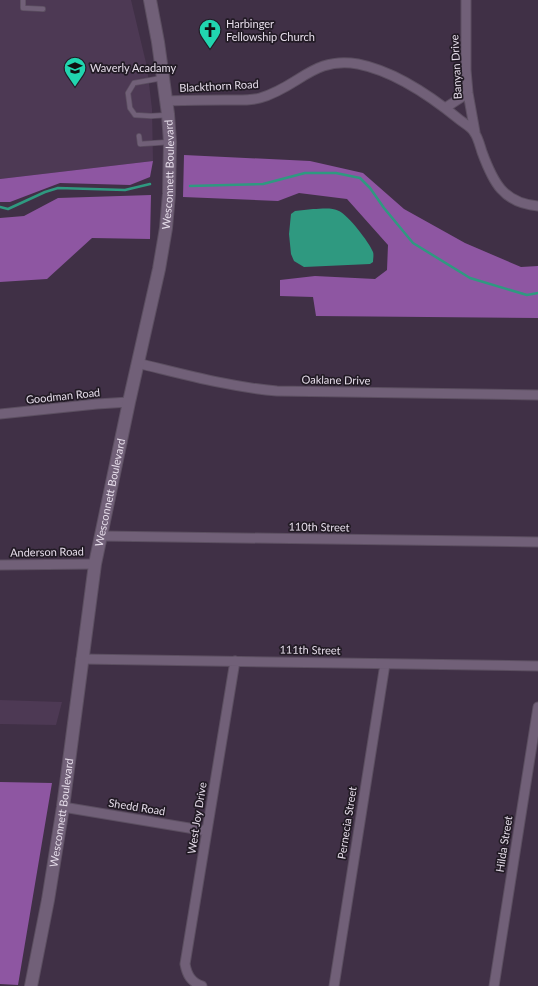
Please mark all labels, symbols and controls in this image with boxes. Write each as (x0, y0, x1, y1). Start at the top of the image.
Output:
church icon: Harbinger Fellowship Church (197, 17, 223, 50)
place label: Harbinger Fellowship Church (226, 17, 315, 43)
street label: Banyan Drive (447, 34, 464, 100)
school or university icon: Waverly Acadamy (62, 55, 88, 88)
place label: Waverly Acadamy (90, 61, 176, 74)
street label: Blackthorn Road (179, 77, 259, 94)
street label: Wesconnett Boulevard (159, 119, 176, 230)
street label: Oaklane Drive (302, 372, 371, 387)
street label: Goodman Road (25, 385, 101, 406)
street label: Wesconnett Boulevard (92, 437, 127, 548)
street label: 110th Street (288, 519, 350, 534)
street label: Anderson Road (10, 544, 84, 559)
street label: 111th Street (279, 642, 341, 657)
street label: Wesconnett Boulevard (46, 757, 75, 868)
street label: West Joy Drive (184, 781, 209, 855)
street label: Pernecia Street (334, 786, 359, 860)
street label: Shedd Road (108, 796, 166, 817)
street label: Hilda Street (493, 815, 514, 873)

